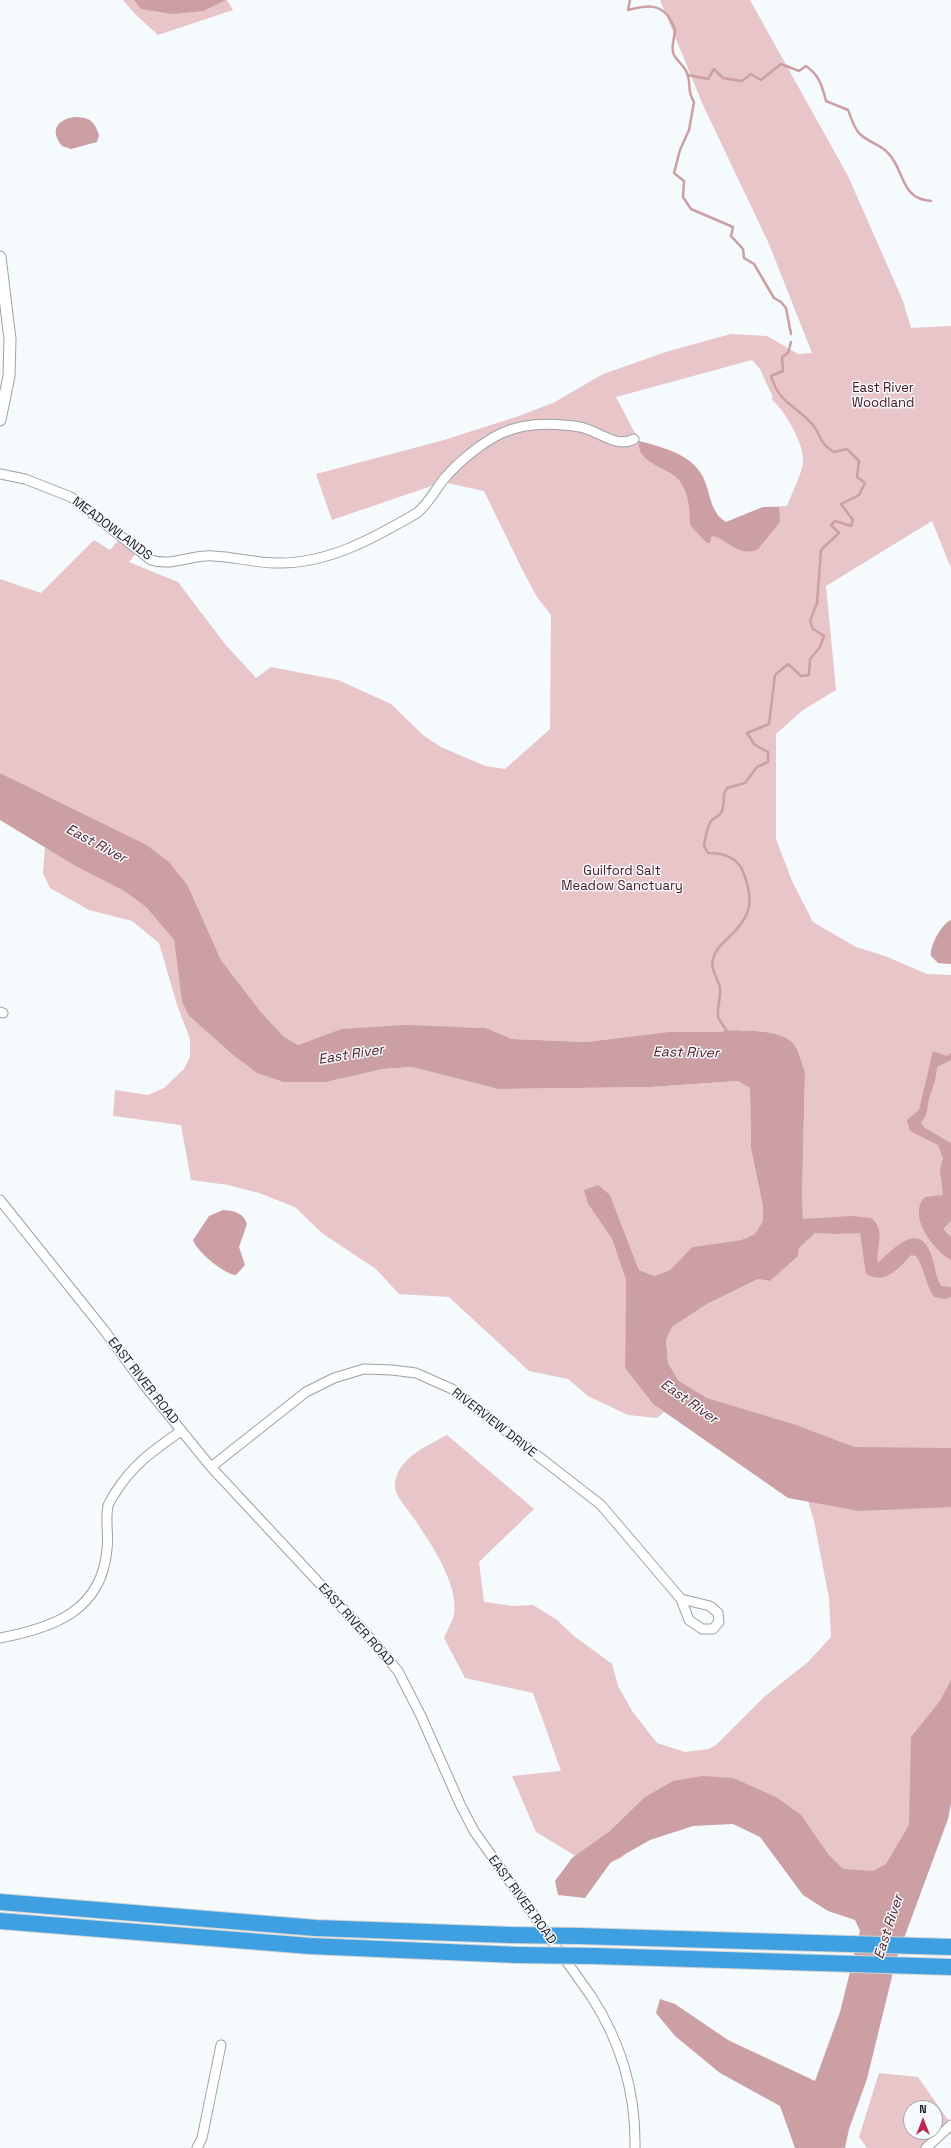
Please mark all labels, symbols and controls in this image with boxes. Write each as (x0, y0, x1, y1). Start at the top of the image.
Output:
park label: East River Woodland (852, 380, 914, 411)
street label: MEADOWLANDS (69, 494, 155, 564)
water label: East River (63, 821, 129, 867)
park label: Guilford Salt Meadow Sanctuary (561, 863, 683, 894)
water label: East River (317, 1042, 385, 1068)
water label: East River (653, 1044, 719, 1062)
street label: EAST RIVER ROAD (104, 1334, 182, 1428)
water label: East River (657, 1376, 721, 1428)
street label: RIVERVIEW DRIVE (448, 1385, 540, 1461)
street label: EAST RIVER ROAD (315, 1580, 397, 1670)
street label: EAST RIVER ROAD (485, 1853, 559, 1947)
water label: East River (871, 1893, 907, 1961)
north arrow (903, 2100, 943, 2140)
text: N (919, 2102, 927, 2116)

